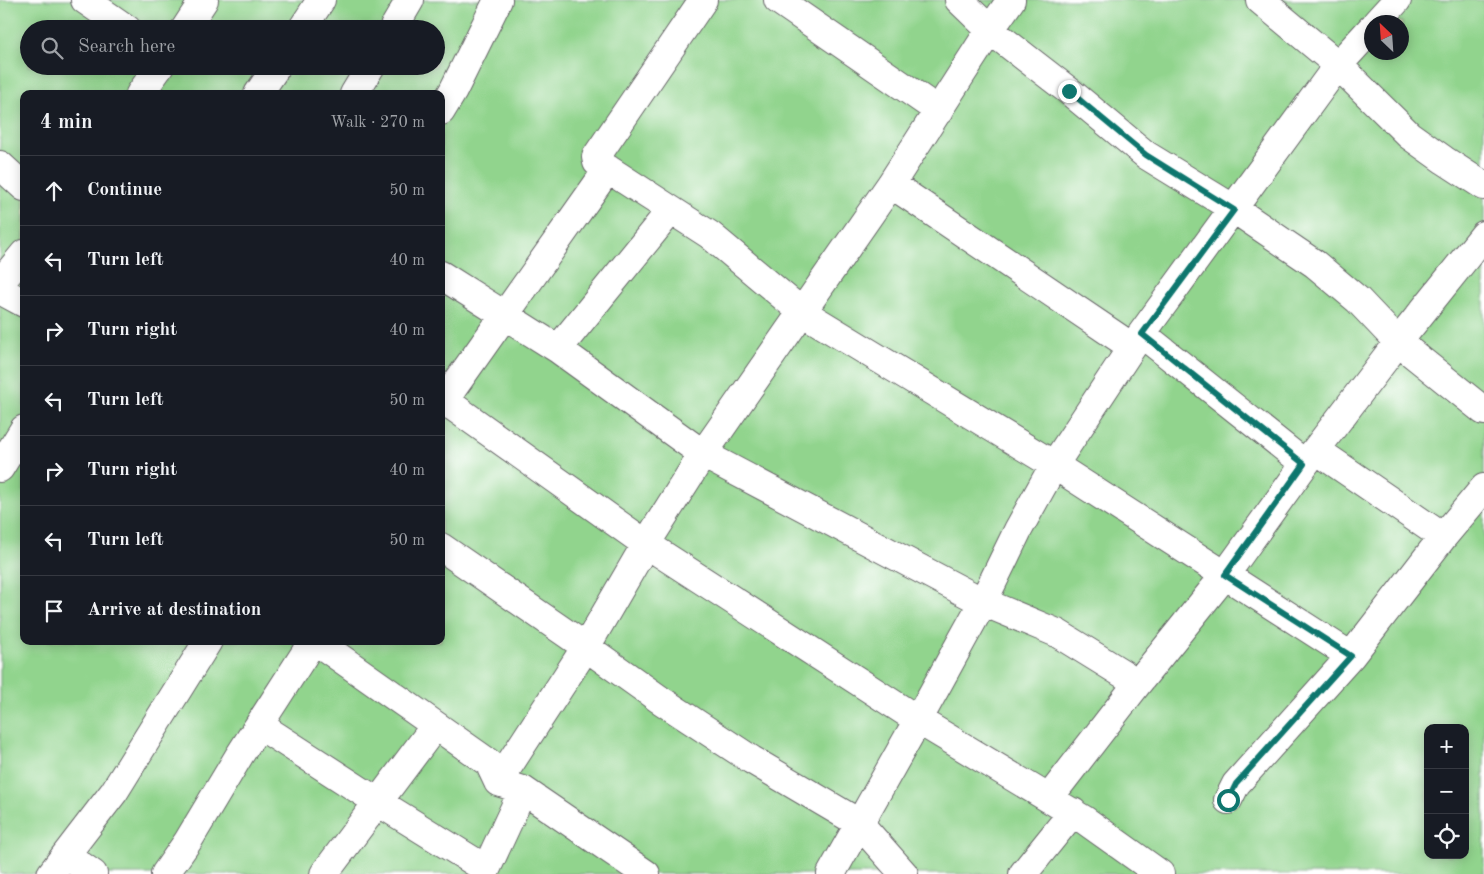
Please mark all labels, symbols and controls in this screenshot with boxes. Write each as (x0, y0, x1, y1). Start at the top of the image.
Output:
north arrow (1364, 15, 1409, 60)
search box (20, 20, 445, 75)
icon: search (38, 34, 66, 62)
text: Search here (78, 38, 175, 57)
route end (1058, 80, 1081, 103)
text: 4 min (40, 112, 93, 133)
text: Walk · 270 m (330, 115, 425, 131)
icon: ahead (40, 177, 68, 205)
text: Continue (87, 181, 162, 200)
text: 50 m (389, 183, 425, 199)
icon: left (40, 247, 68, 275)
text: Turn left (87, 251, 164, 270)
text: 40 m (389, 253, 425, 269)
icon: right (40, 317, 68, 345)
text: Turn right (87, 321, 177, 340)
text: 40 m (389, 323, 425, 339)
icon: left (40, 387, 68, 415)
text: Turn left (87, 391, 164, 410)
text: 50 m (389, 393, 425, 409)
icon: right (40, 457, 68, 485)
text: Turn right (87, 461, 177, 480)
text: 40 m (389, 463, 425, 479)
icon: left (40, 527, 68, 555)
text: Turn left (87, 531, 164, 550)
text: 50 m (389, 533, 425, 549)
icon: arrive (40, 597, 68, 625)
text: Arrive at destination (87, 601, 261, 620)
map controls (1424, 724, 1469, 859)
button: + (1424, 724, 1469, 769)
button: − (1424, 769, 1469, 814)
route start (1217, 789, 1240, 812)
button: locate (1424, 814, 1469, 859)

